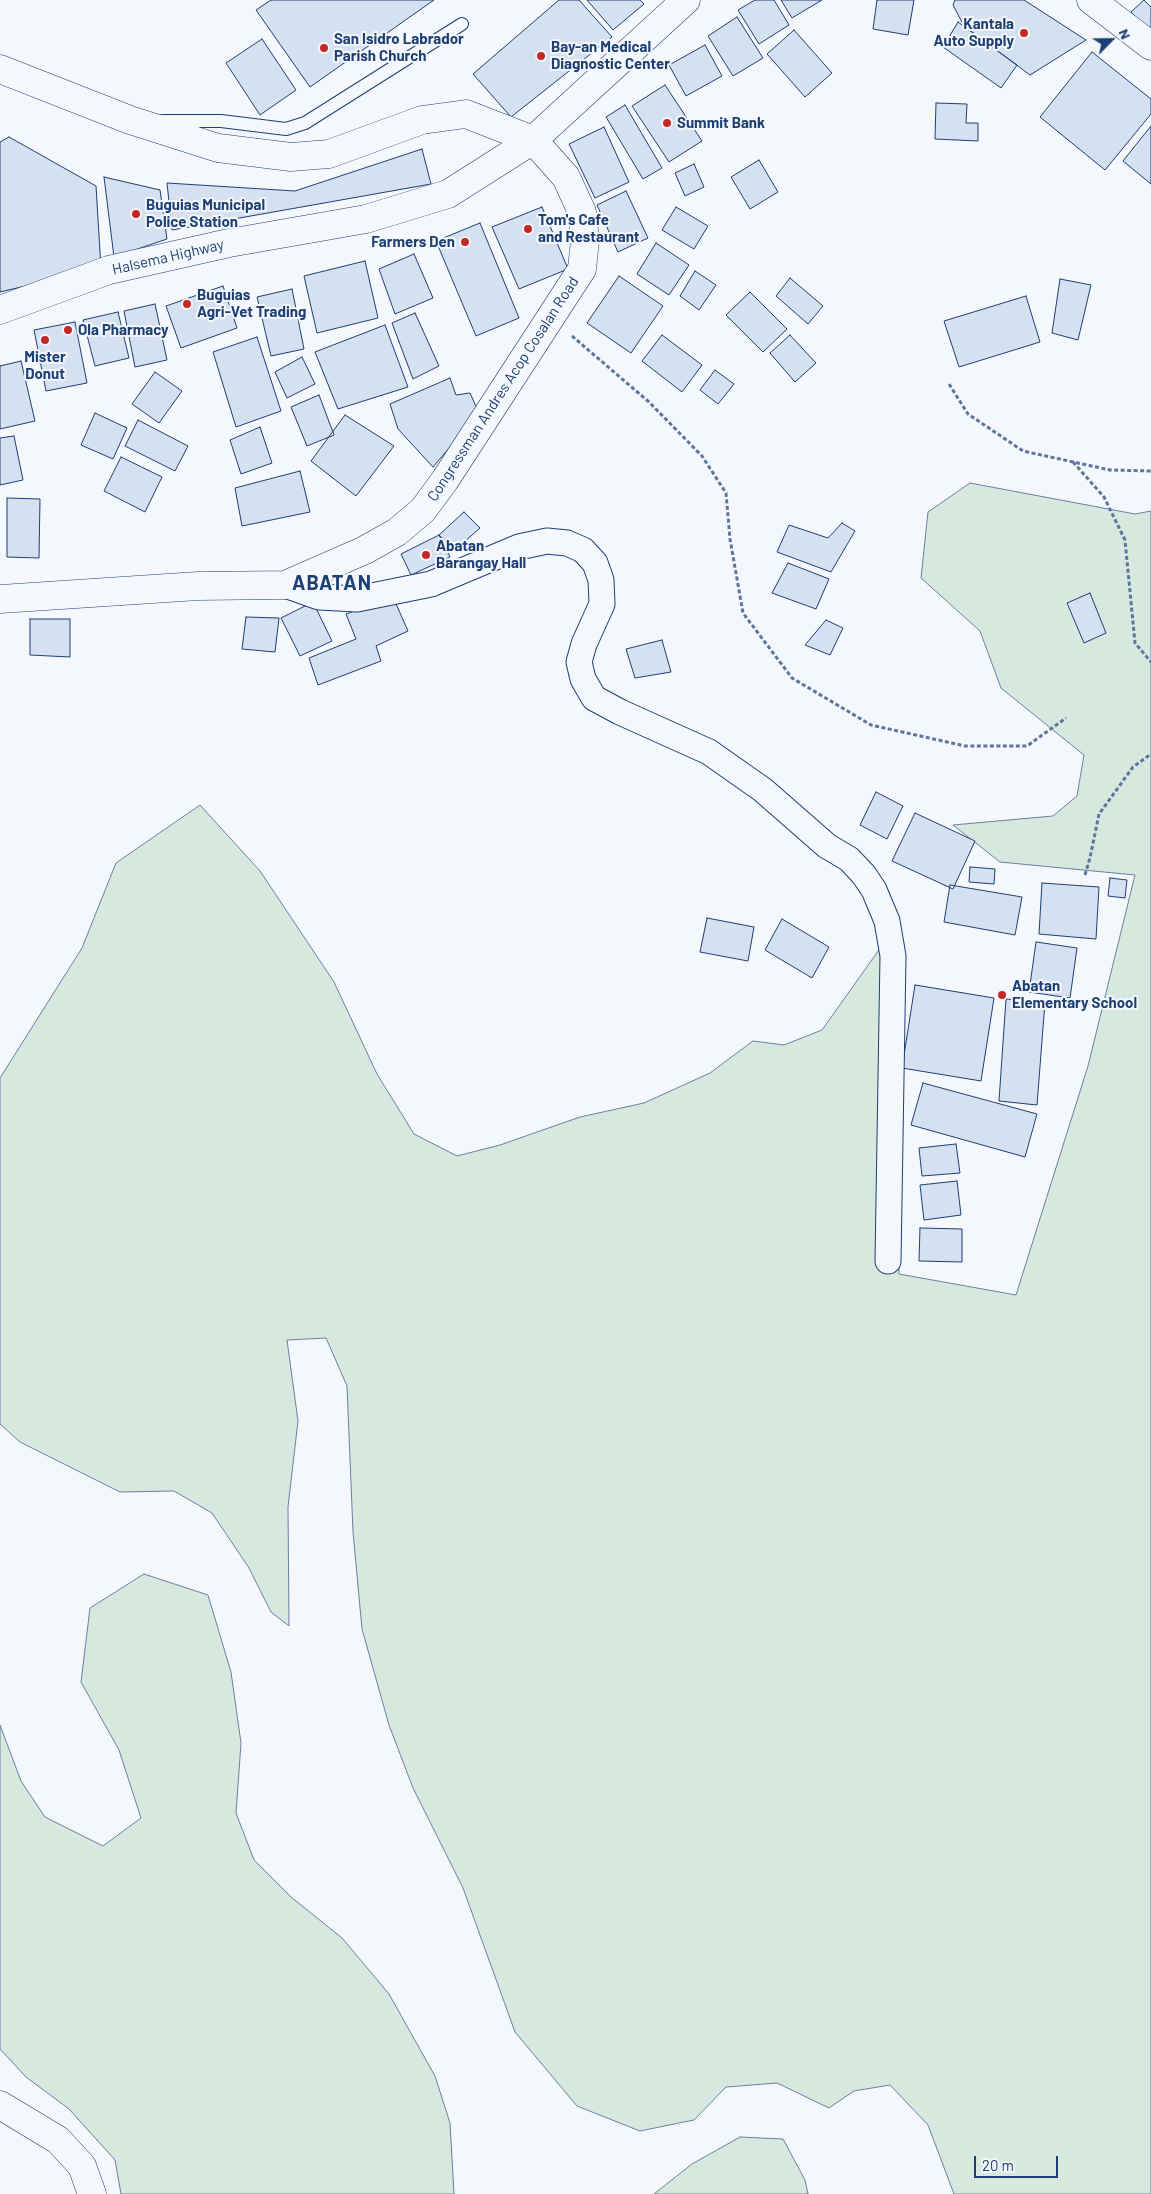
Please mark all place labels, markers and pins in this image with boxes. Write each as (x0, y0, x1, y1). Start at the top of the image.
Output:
place label: Kantala Auto Supply (933, 15, 1014, 50)
marker: Kantala Auto Supply (1018, 27, 1030, 39)
place label: San Isidro Labrador Parish Church (334, 30, 464, 65)
place label: Bay-an Medical Diagnostic Center (551, 38, 670, 73)
marker: San Isidro Labrador Parish Church (318, 42, 330, 54)
marker: Bay-an Medical Diagnostic Center (535, 50, 547, 62)
place label: Summit Bank (677, 114, 765, 132)
marker: Summit Bank (661, 117, 673, 129)
place label: Buguias Municipal Police Station (146, 196, 265, 231)
marker: Buguias Municipal Police Station (130, 208, 142, 220)
place label: Tom's Cafe and Restaurant (538, 211, 640, 246)
marker: Tom's Cafe and Restaurant (522, 223, 534, 235)
place label: Farmers Den (371, 233, 455, 251)
marker: Farmers Den (459, 236, 471, 248)
place label: Buguias Agri-Vet Trading (197, 286, 306, 321)
marker: Buguias Agri-Vet Trading (181, 298, 193, 310)
place label: Ola Pharmacy (78, 321, 169, 339)
marker: Ola Pharmacy (62, 324, 74, 336)
marker: Mister Donut (39, 334, 51, 346)
place label: Mister Donut (24, 348, 66, 383)
place label: Abatan Barangay Hall (436, 537, 526, 572)
marker: Abatan Barangay Hall (420, 549, 432, 561)
place label: Abatan Elementary School (1012, 977, 1137, 1012)
marker: Abatan Elementary School (996, 989, 1008, 1001)

